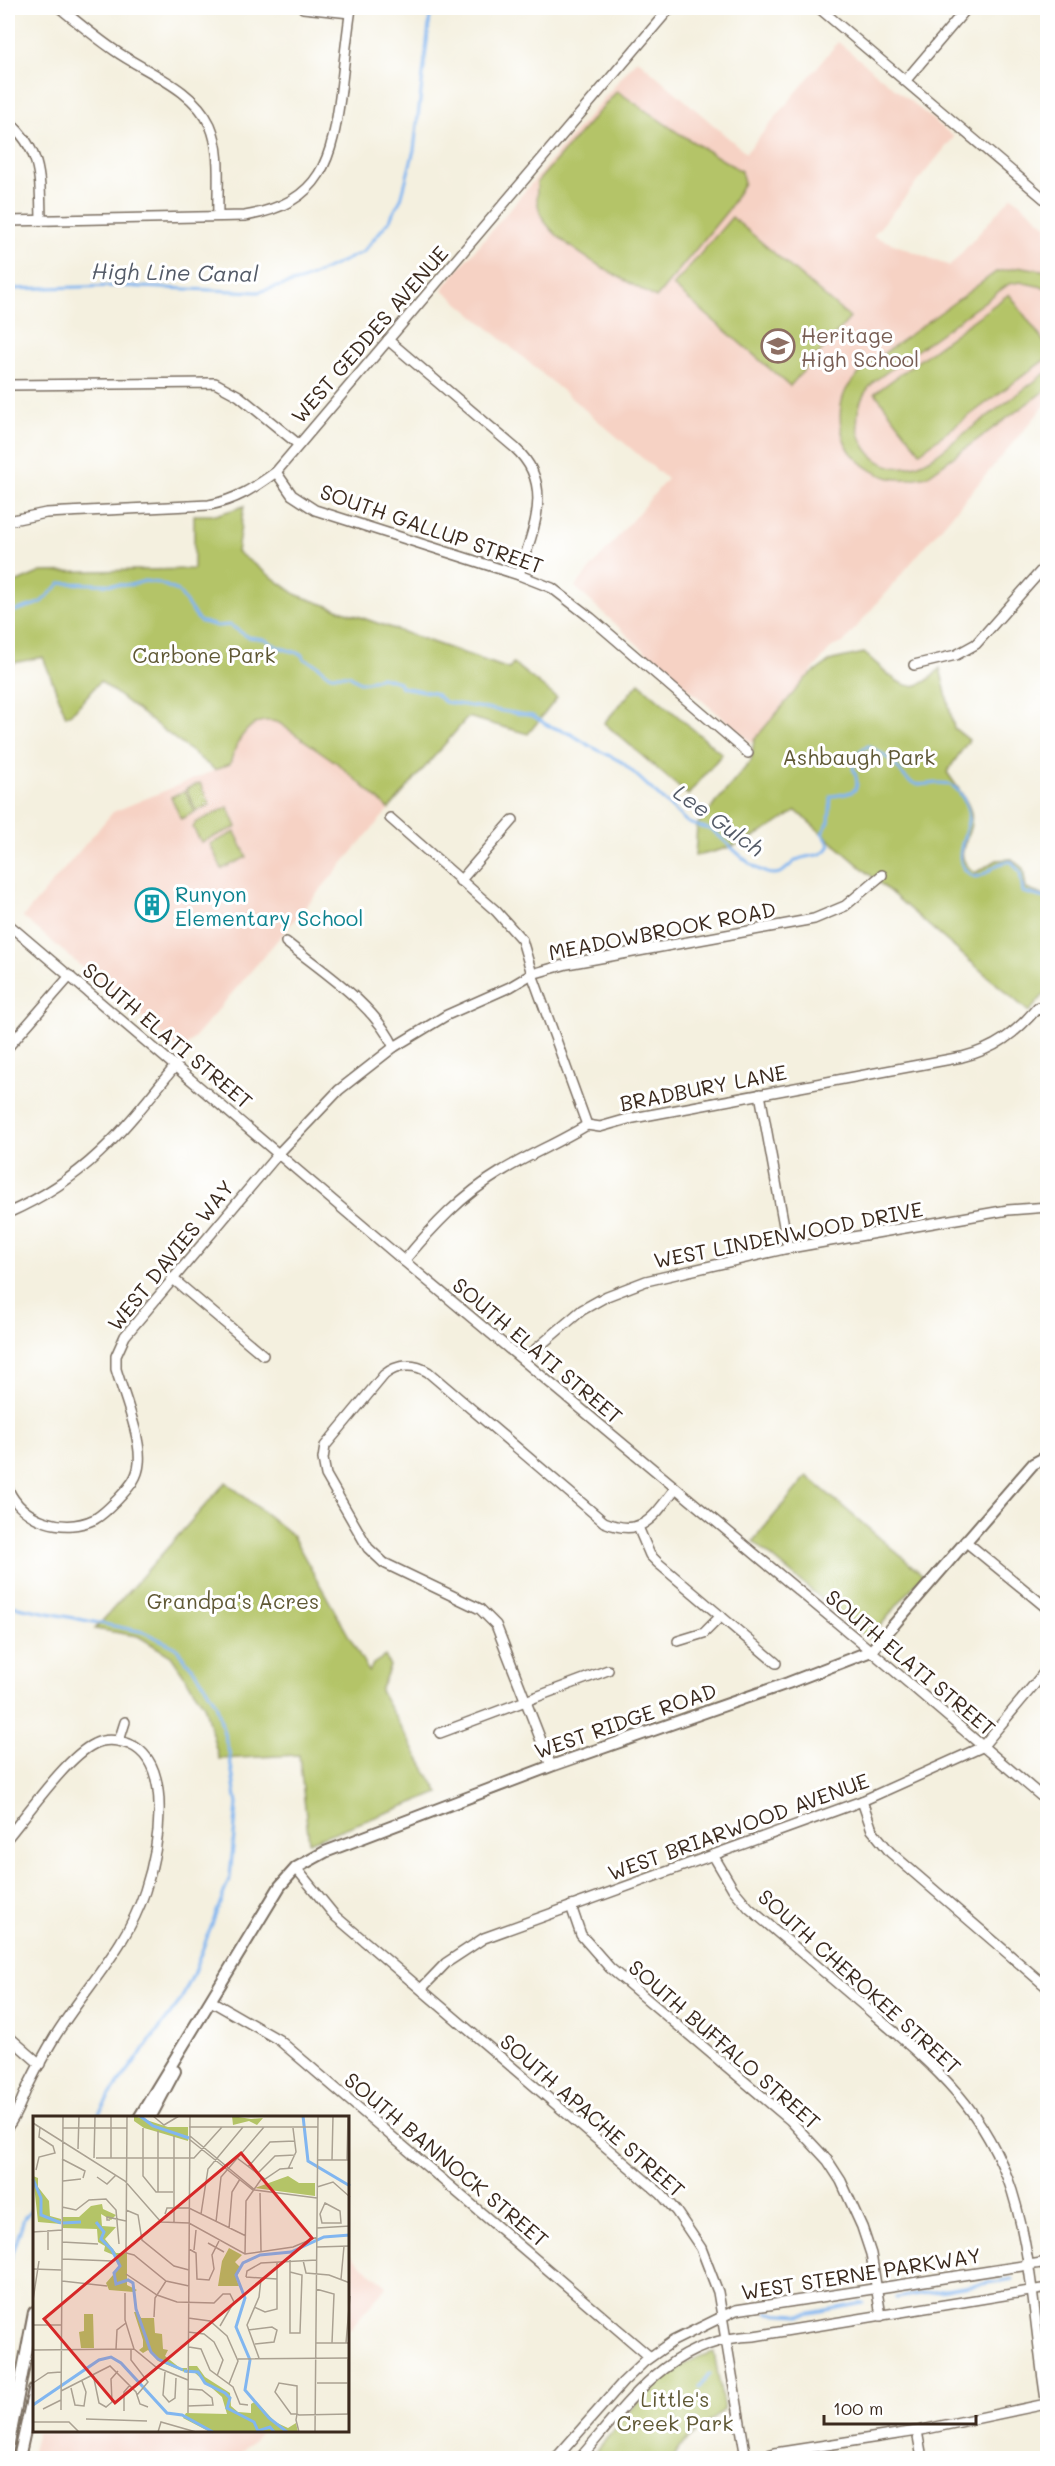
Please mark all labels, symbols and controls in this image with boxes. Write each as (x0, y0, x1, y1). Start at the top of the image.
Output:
street label: WEST GEDDES AVENUE (285, 240, 453, 428)
water label: High Line Canal (91, 256, 259, 288)
place label: Heritage High School (801, 321, 919, 372)
school or university icon: Heritage High School (760, 328, 796, 364)
street label: SOUTH GALLUP STREET (317, 477, 547, 579)
park label: Carbone Park (132, 641, 276, 668)
park label: Ashbaugh Park (783, 743, 935, 770)
water label: Lee Gulch (668, 777, 770, 863)
place label: Runyon Elementary School (175, 880, 363, 931)
building icon: Runyon Elementary School (134, 887, 170, 923)
street label: MEADOWBROOK ROAD (546, 895, 778, 965)
street label: SOUTH ELATI STREET (77, 956, 259, 1114)
street label: BRADBURY LANE (617, 1058, 789, 1116)
street label: WEST DAVIES WAY (101, 1174, 239, 1336)
street label: WEST LINDENWOOD DRIVE (651, 1195, 925, 1273)
street label: SOUTH ELATI STREET (447, 1271, 629, 1429)
street label: SOUTH ELATI STREET (820, 1583, 1002, 1741)
park label: Grandpa's Acres (147, 1587, 319, 1614)
street label: WEST RIDGE ROAD (530, 1676, 720, 1764)
street label: WEST BRIARWOOD AVENUE (604, 1766, 872, 1886)
street label: SOUTH CHEROKEE STREET (753, 1883, 967, 2079)
street label: SOUTH BUFFALO STREET (623, 1953, 827, 2135)
street label: SOUTH APACHE STREET (495, 2027, 691, 2203)
street label: SOUTH BANNOCK STREET (339, 2066, 555, 2252)
inset map (33, 2116, 350, 2433)
street label: WEST STERNE PARKWAY (739, 2241, 983, 2305)
park label: Little's Creek Park (616, 2385, 734, 2436)
scale bar (824, 2388, 976, 2426)
text: 100 m (833, 2396, 883, 2420)

